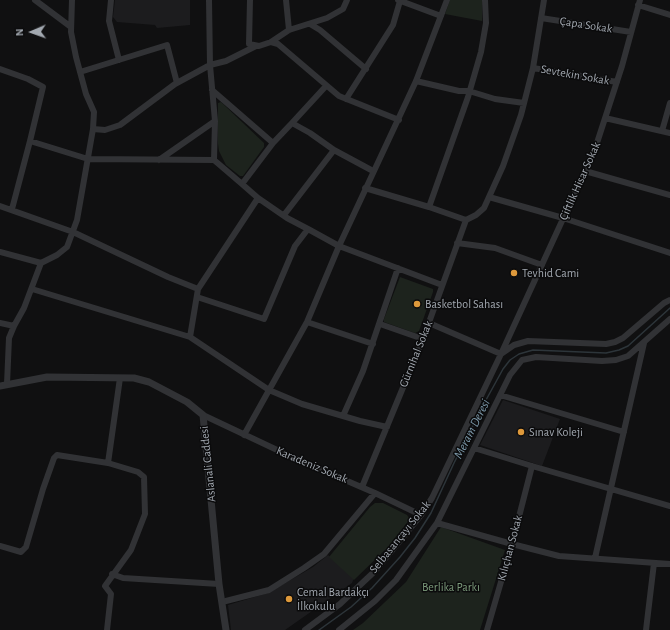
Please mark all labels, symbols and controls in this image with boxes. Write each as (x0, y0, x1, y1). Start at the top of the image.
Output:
north arrow (12, 12, 52, 52)
street label: Çapa Sokak (559, 14, 613, 36)
text: N (14, 28, 25, 36)
street label: Sevtekin Sokak (540, 62, 610, 88)
street label: Çiftlik Hisar Sokak (556, 140, 604, 222)
place label: Tevhid Cami (522, 266, 579, 280)
marker: Tevhid Cami (509, 268, 519, 278)
place label: Basketbol Sahası (425, 297, 503, 311)
marker: Basketbol Sahası (412, 299, 422, 309)
street label: Gürnihal Sokak (396, 319, 436, 389)
water label: Meram Deresi (450, 397, 494, 461)
street label: Aslanali Caddesi (197, 425, 219, 503)
place label: Sınav Koleji (529, 425, 583, 439)
marker: Sınav Koleji (516, 427, 526, 437)
street label: Karadeniz Sokak (274, 443, 350, 487)
street label: Selbasançayı Sokak (366, 498, 434, 576)
street label: Kılıçhan Sokak (494, 514, 526, 582)
park label: Berlika Parkı (422, 580, 480, 594)
place label: Cemal Bardakçı İlkokulu (297, 585, 369, 613)
marker: Cemal Bardakçı İlkokulu (284, 594, 294, 604)

